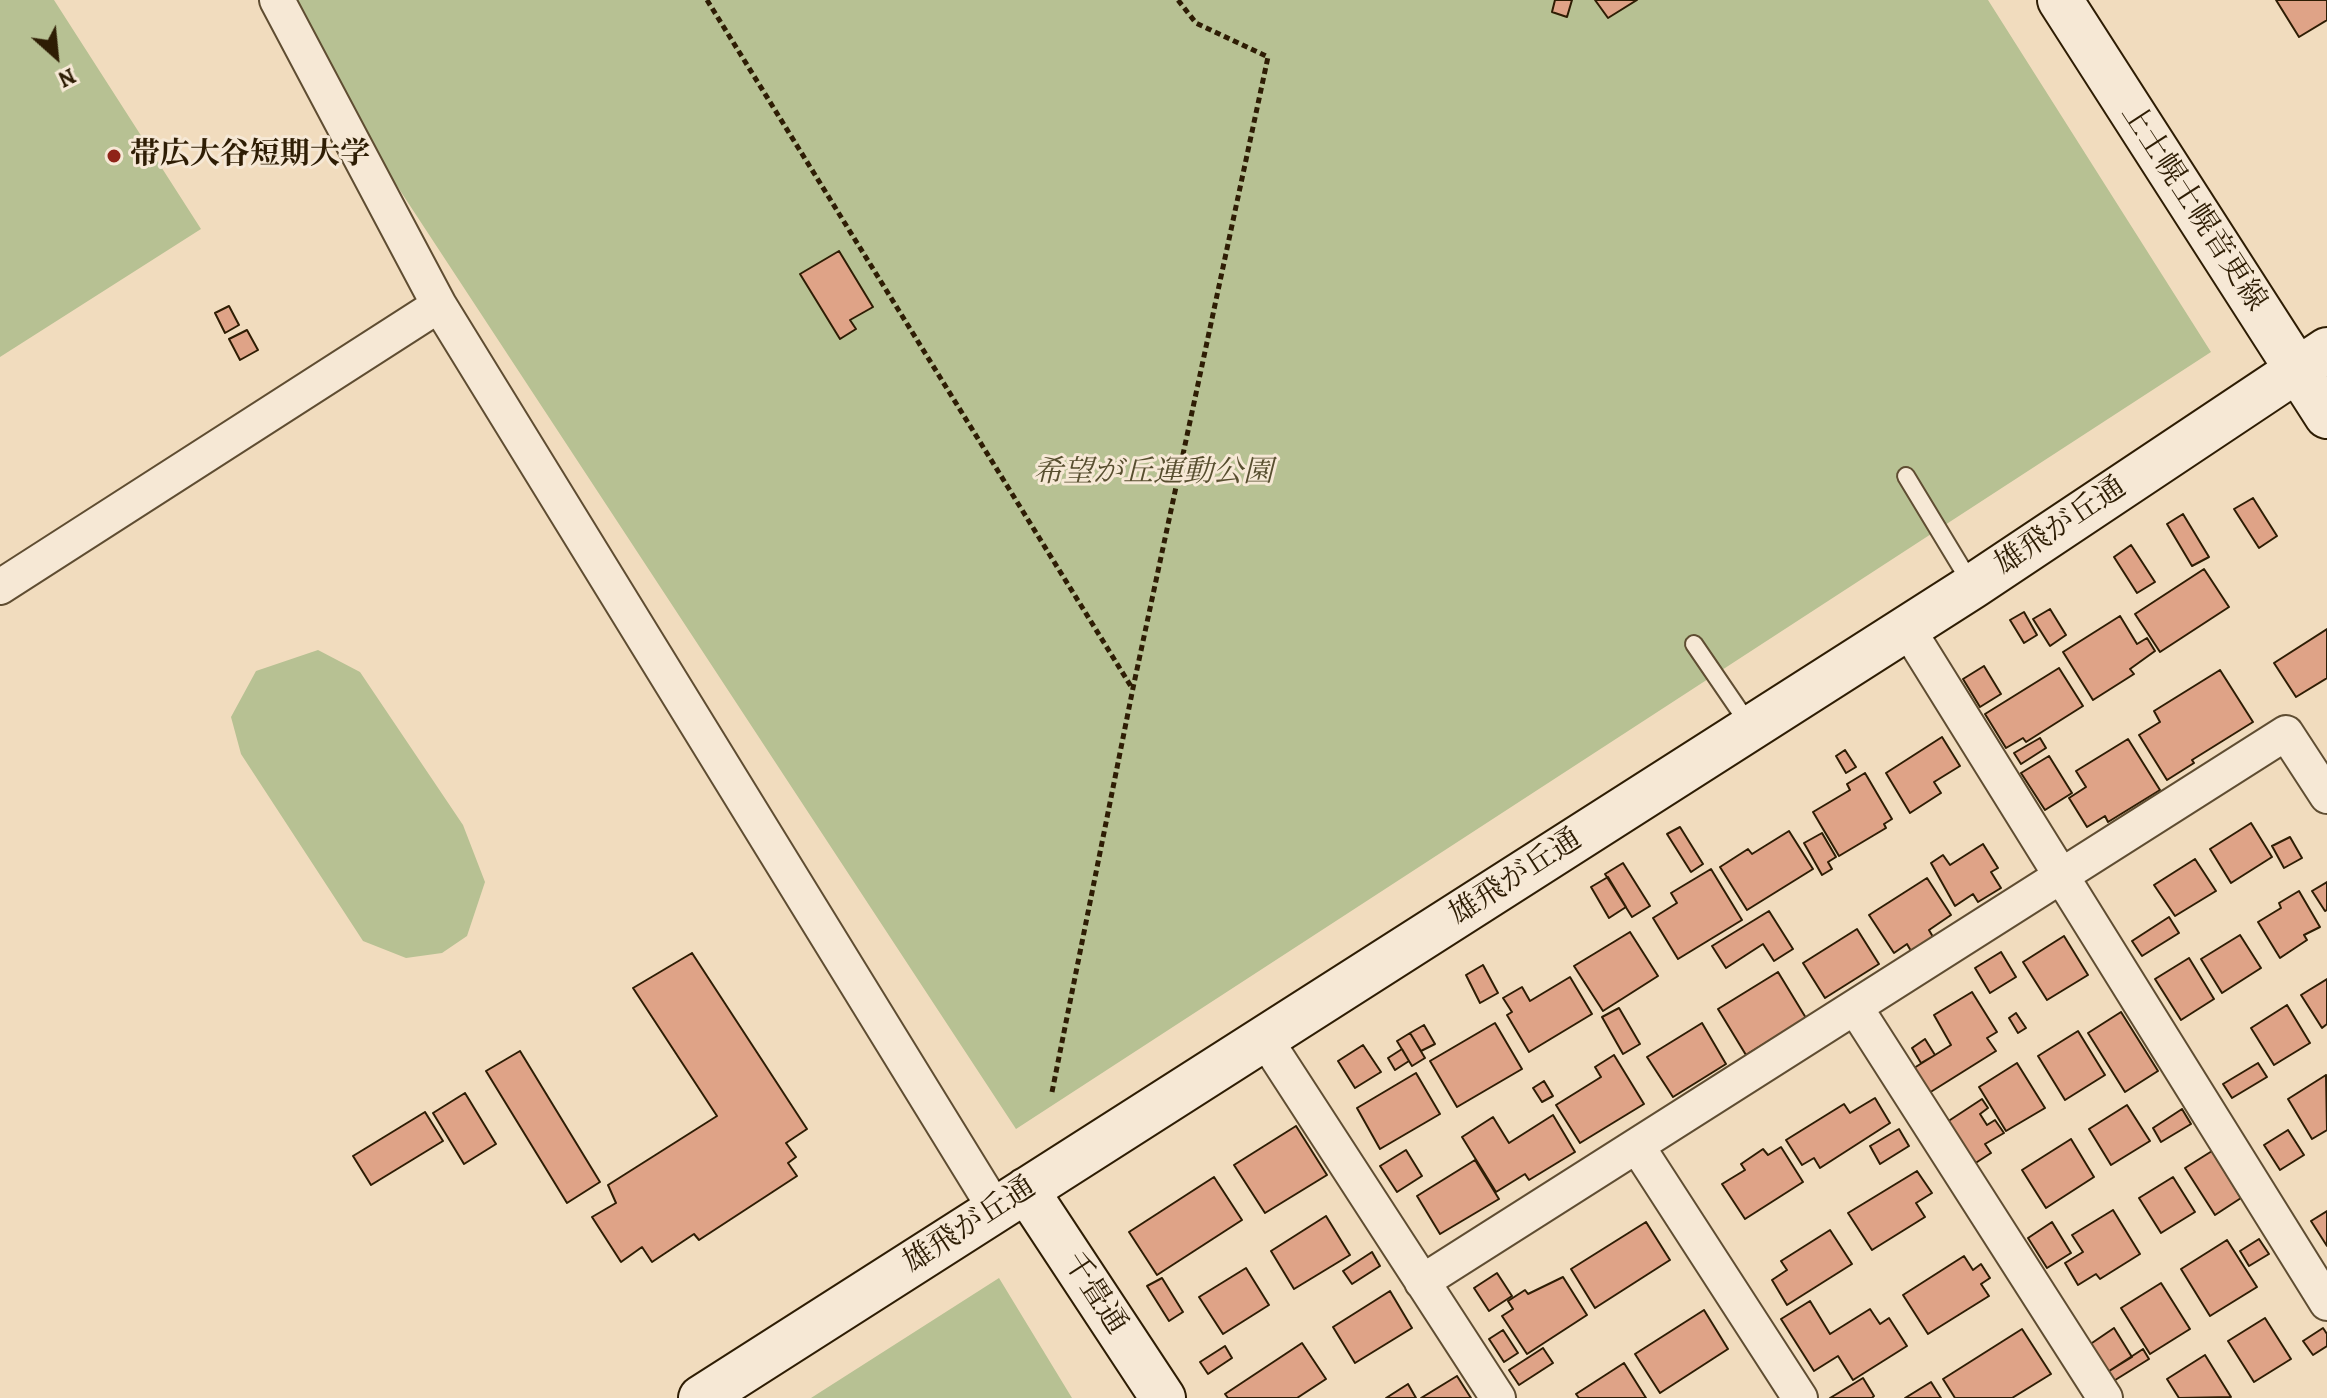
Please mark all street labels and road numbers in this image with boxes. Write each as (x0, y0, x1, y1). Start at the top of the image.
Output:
street label: 上士幌士幌音更線 (2113, 98, 2273, 318)
street label: 雄飛が丘通 (1989, 470, 2133, 584)
street label: 雄飛が丘通 (1443, 822, 1589, 934)
street label: 雄飛が丘通 (897, 1170, 1043, 1282)
street label: 千畳通 (1054, 1246, 1134, 1342)

